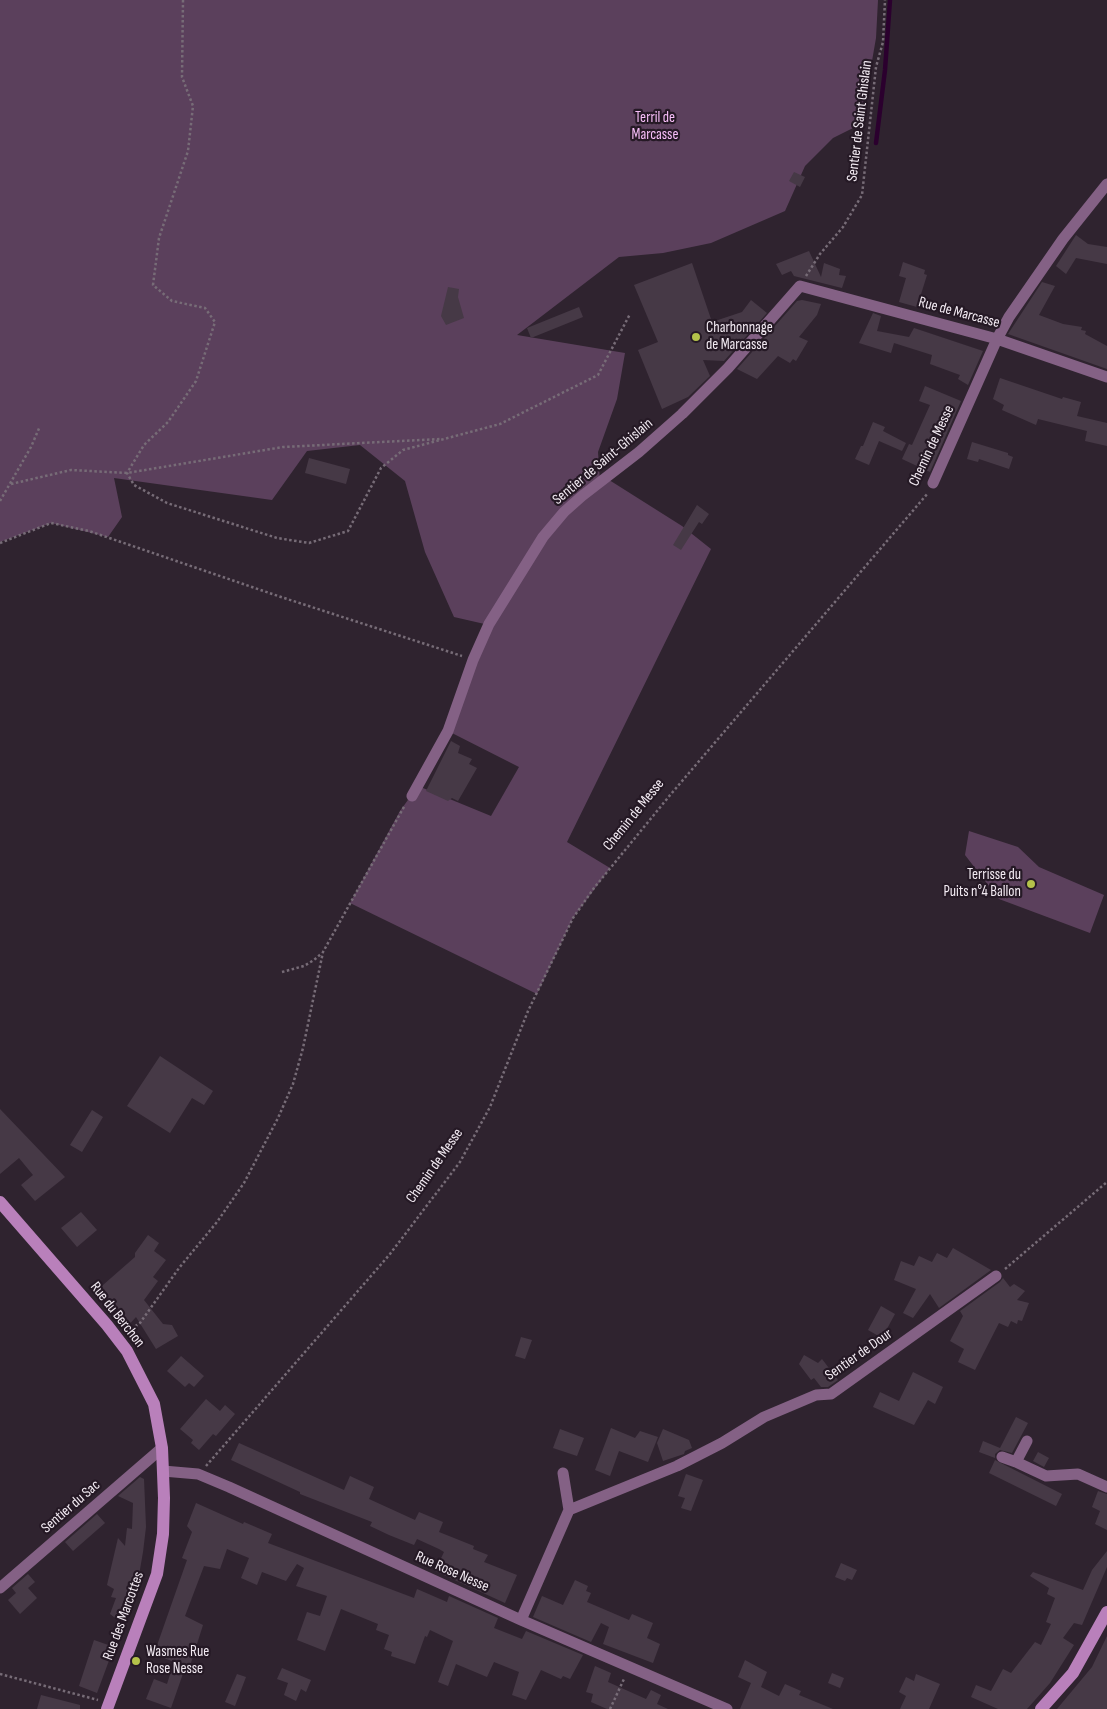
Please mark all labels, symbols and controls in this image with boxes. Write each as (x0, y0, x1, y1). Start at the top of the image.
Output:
street label: Sentier de Saint Ghislain (844, 59, 876, 183)
park label: Terril de Marcasse (632, 109, 678, 144)
street label: Rue de Marcasse (916, 294, 1002, 332)
place label: Charbonnage de Marcasse (706, 319, 773, 354)
marker: Charbonnage de Marcasse (690, 331, 702, 343)
street label: Chemin de Messe (905, 403, 959, 489)
street label: Sentier de Saint-Ghislain (549, 415, 657, 509)
street label: Chemin de Messe (600, 775, 668, 855)
place label: Terrisse du Puits n°4 Ballon (943, 866, 1021, 901)
marker: Terrisse du Puits n°4 Ballon (1025, 878, 1037, 890)
street label: Chemin de Messe (403, 1125, 467, 1207)
street label: Rue du Berchon (86, 1279, 148, 1351)
street label: Sentier de Dour (822, 1325, 896, 1385)
street label: Sentier du Sac (38, 1477, 104, 1537)
street label: Rue Rose Nesse (412, 1548, 492, 1596)
street label: Rue des Marcottes (100, 1569, 148, 1663)
place label: Wasmes Rue Rose Nesse (146, 1643, 209, 1678)
marker: Wasmes Rue Rose Nesse (130, 1655, 142, 1667)

